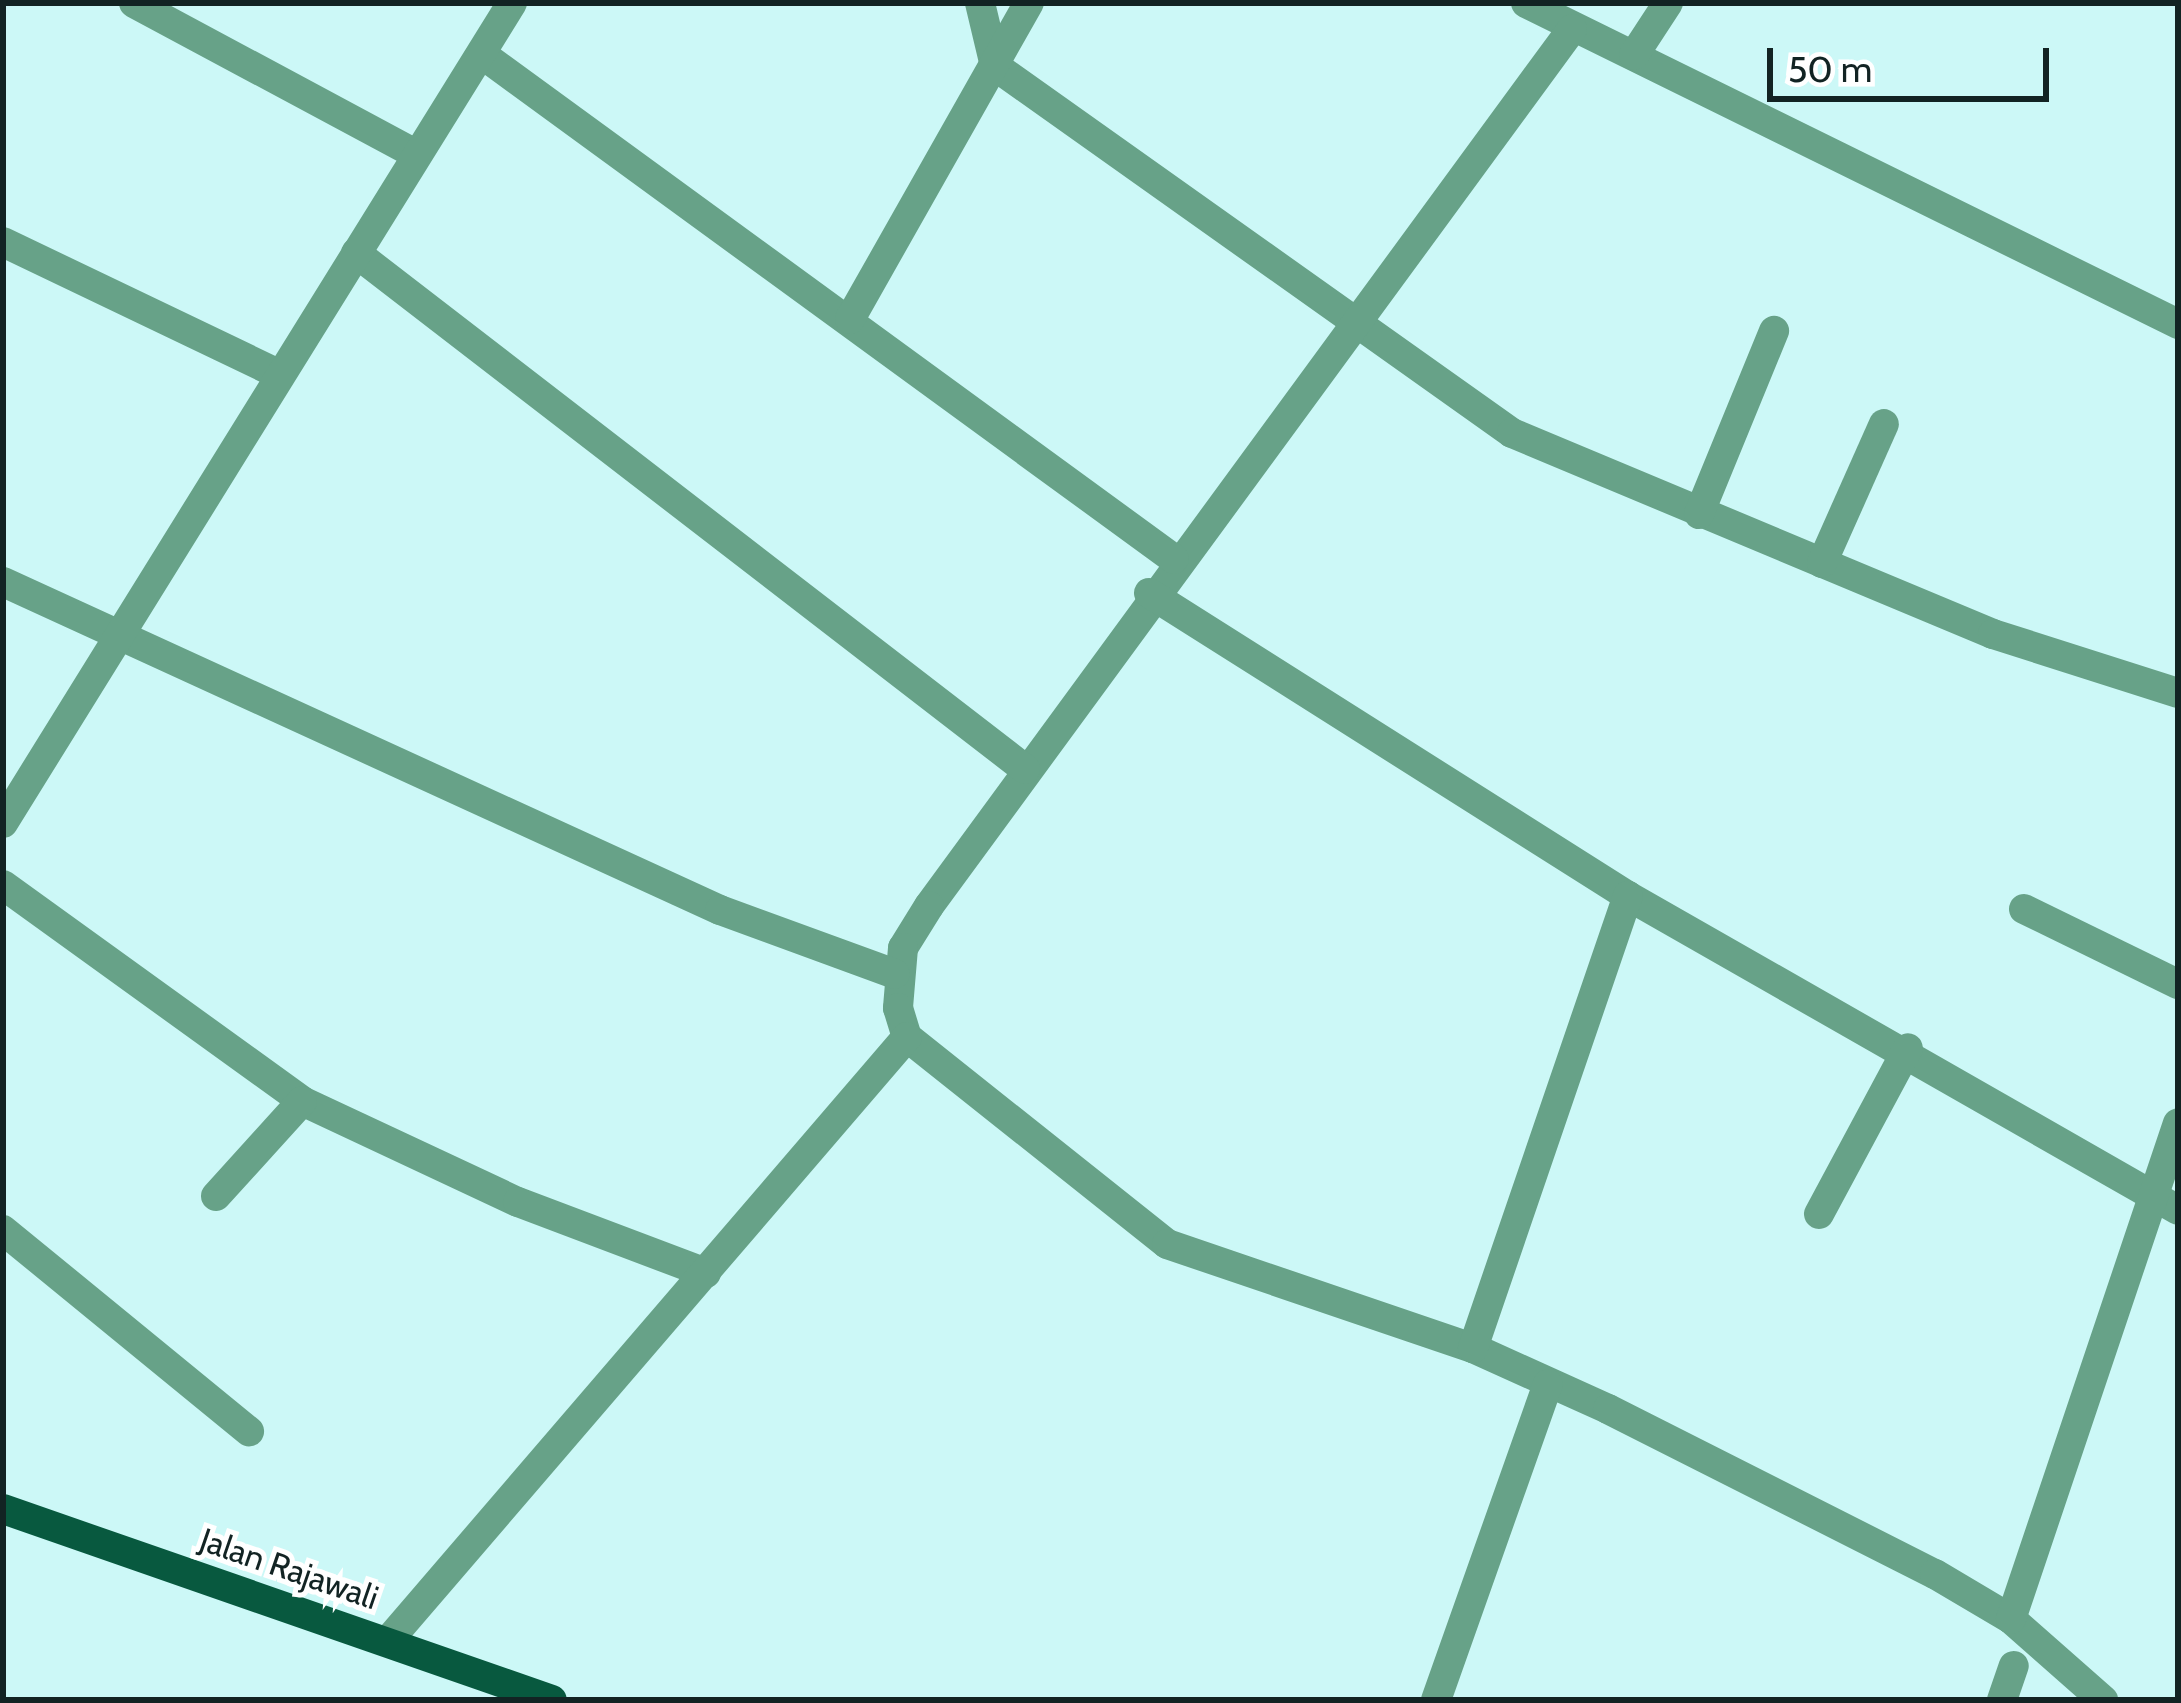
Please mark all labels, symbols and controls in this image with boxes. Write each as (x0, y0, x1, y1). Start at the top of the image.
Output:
scale bar (1773, 24, 2055, 98)
text: 50 m (1788, 47, 1872, 91)
street label: Jalan Rajawali (195, 1520, 383, 1618)

